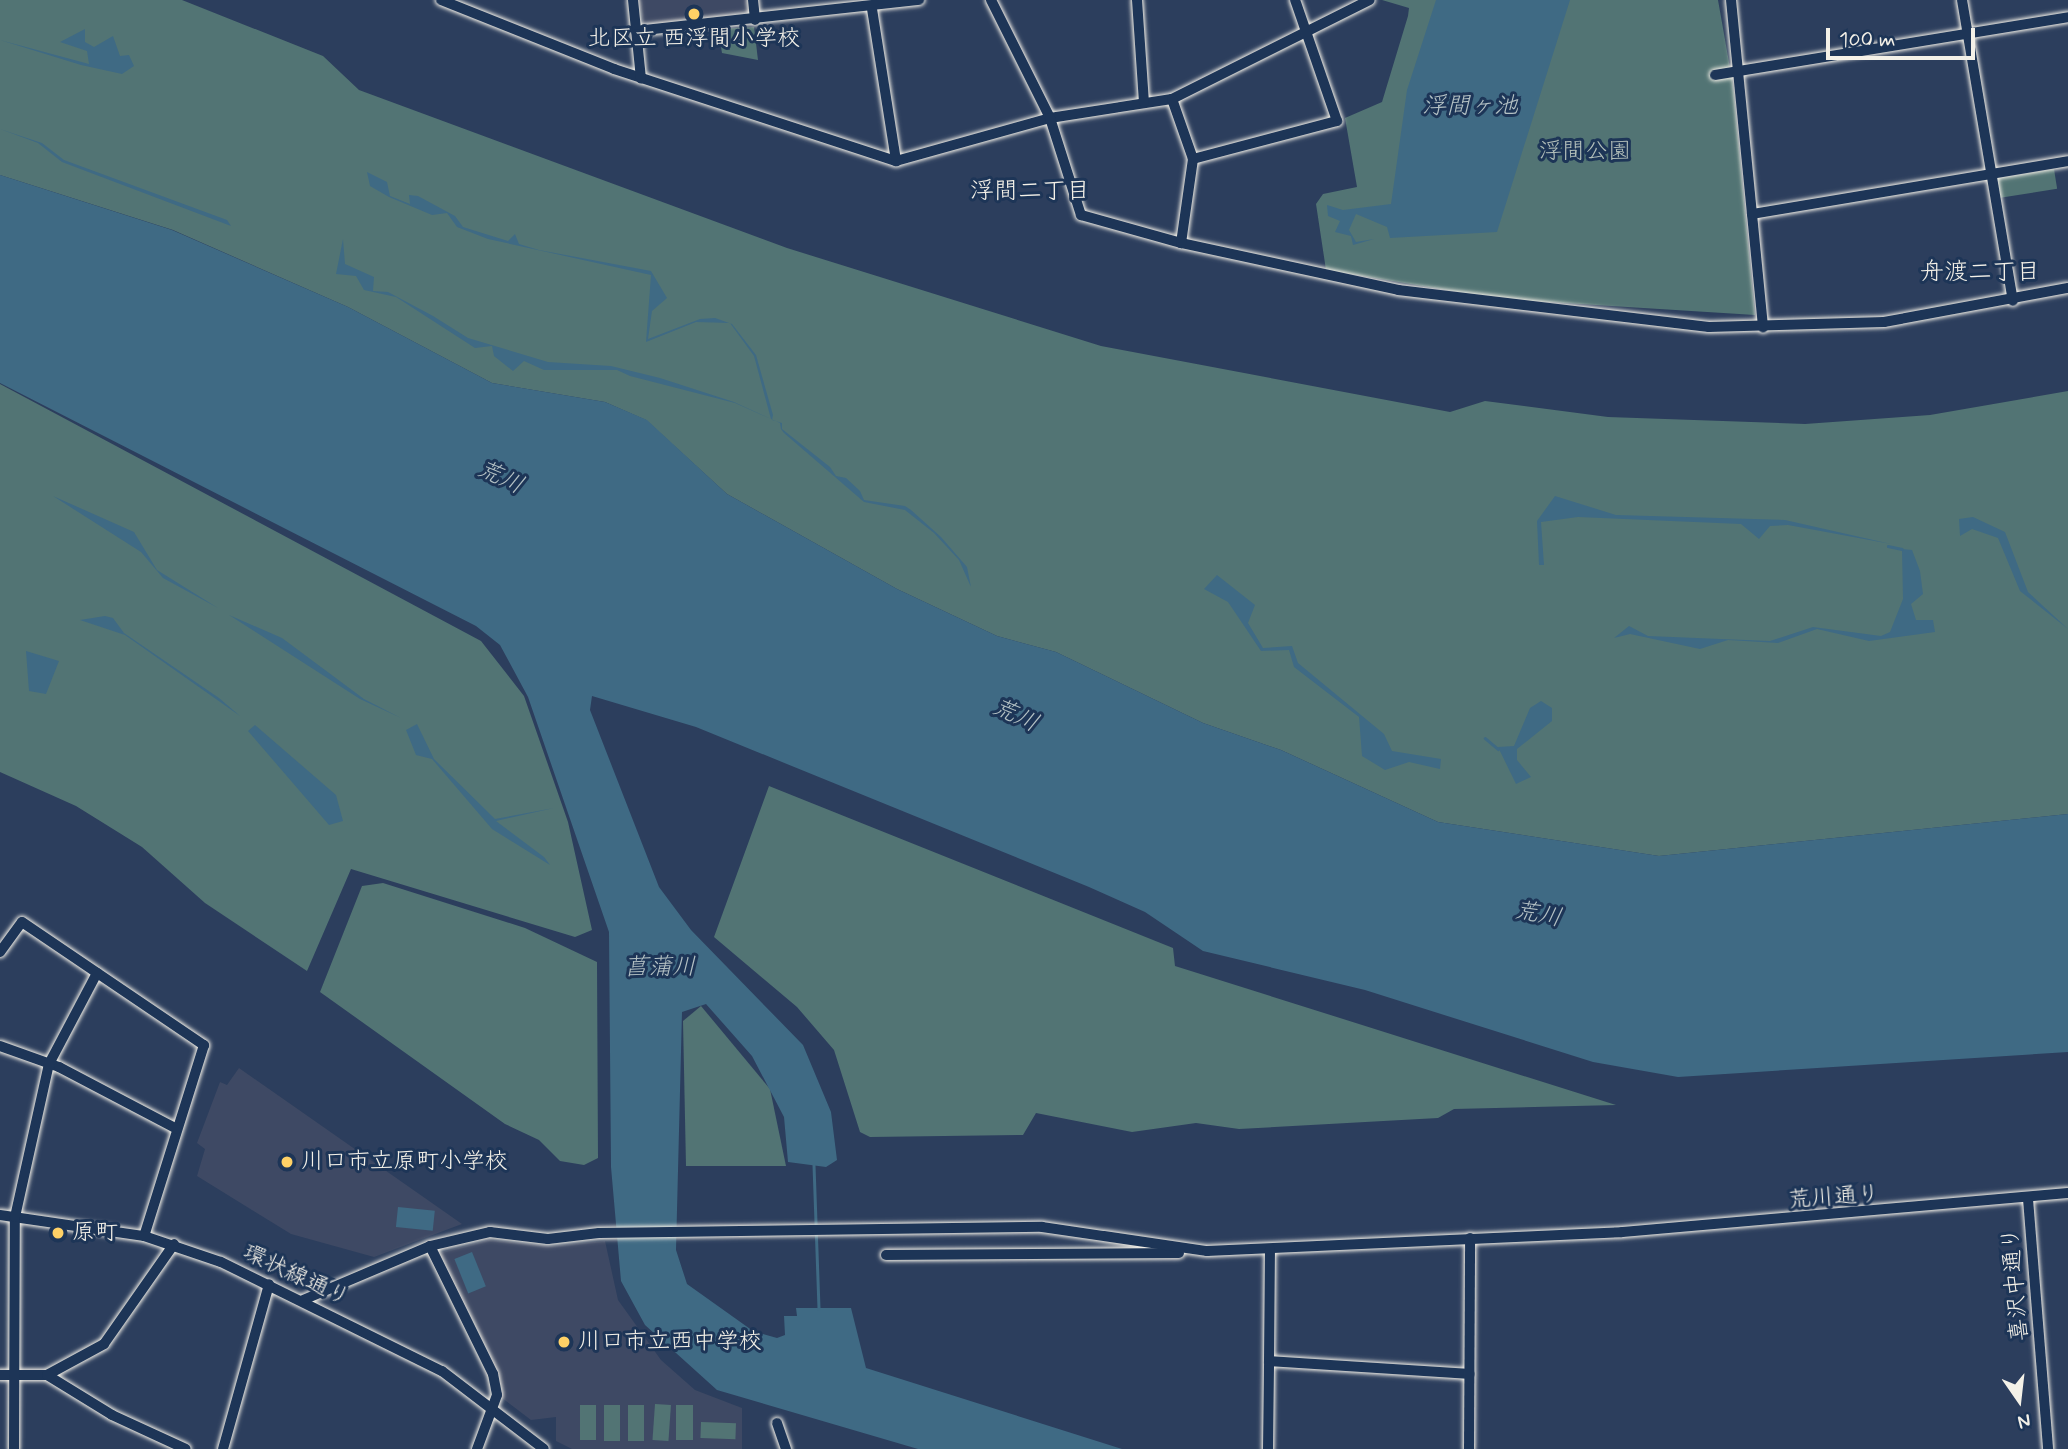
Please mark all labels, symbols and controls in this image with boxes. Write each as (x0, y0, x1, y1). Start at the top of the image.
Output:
marker: 北区立 西浮間小学校 (686, 6, 702, 22)
scale bar (1830, 14, 1979, 58)
place label: 北区立 西浮間小学校 (587, 25, 801, 53)
text: 100 m (1839, 26, 1895, 54)
water label: 浮間ヶ池 (1422, 93, 1518, 121)
park label: 浮間公園 (1539, 138, 1631, 166)
district label: 浮間二丁目 (970, 178, 1090, 206)
district label: 舟渡二丁目 (1920, 259, 2040, 287)
water label: 荒川 (472, 455, 528, 501)
water label: 荒川 (987, 693, 1043, 739)
water label: 荒川 (1512, 896, 1564, 934)
water label: 菖蒲川 (624, 954, 696, 982)
place label: 川口市立原町小学校 (301, 1148, 508, 1176)
marker: 川口市立原町小学校 (279, 1154, 295, 1170)
street label: 荒川通り (1787, 1181, 1881, 1215)
place label: 原町 (72, 1219, 118, 1247)
marker: 原町 (50, 1225, 66, 1241)
street label: 喜沢中通り (1997, 1226, 2035, 1342)
street label: 環状線通り (238, 1239, 354, 1313)
place label: 川口市立西中学校 (578, 1328, 762, 1356)
marker: 川口市立西中学校 (556, 1334, 572, 1350)
north arrow (1984, 1365, 2054, 1435)
text: N (2015, 1407, 2033, 1435)

